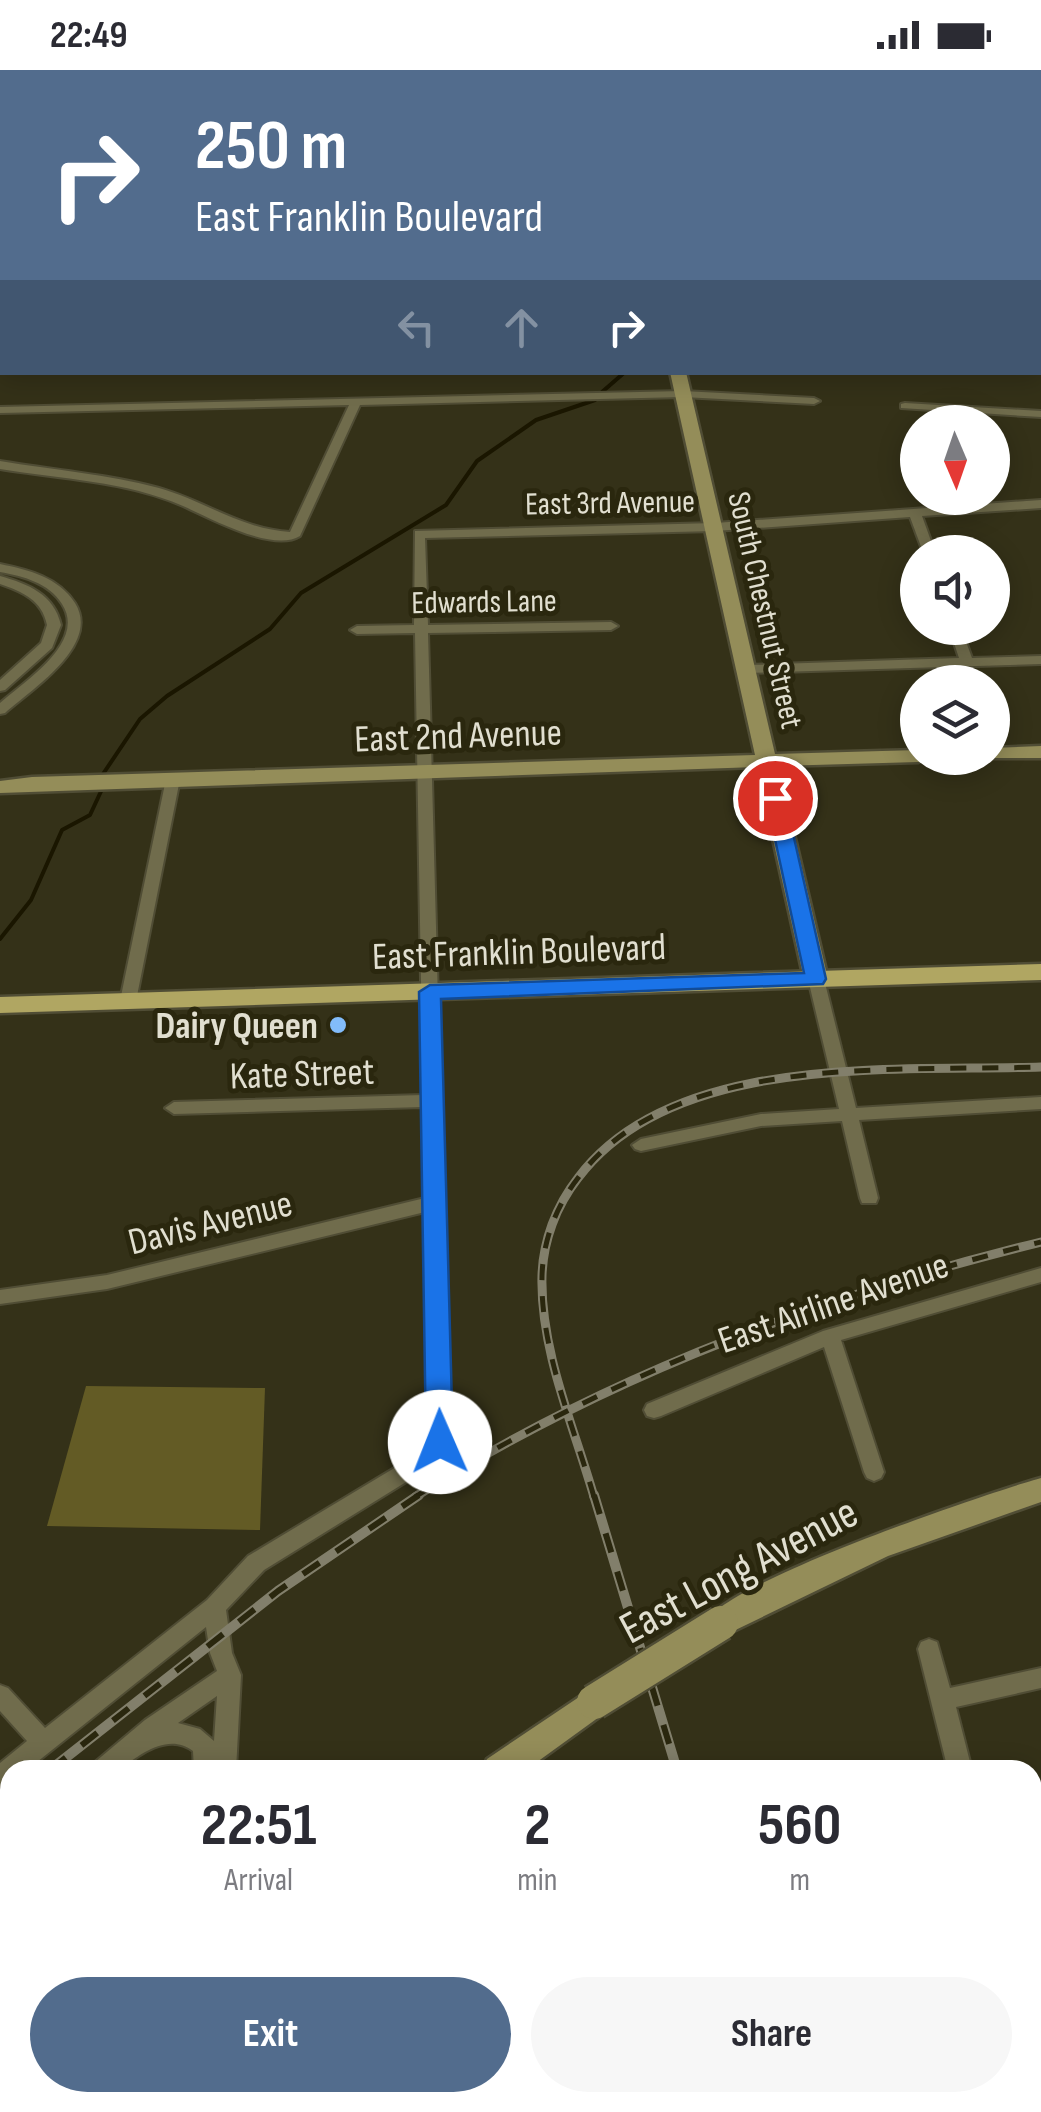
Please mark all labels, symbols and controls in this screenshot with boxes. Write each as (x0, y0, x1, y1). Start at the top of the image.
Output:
text: 22:49 (50, 13, 128, 58)
text: 250 m (195, 105, 347, 189)
icon: right (30, 110, 160, 240)
text: East Franklin Boulevard (195, 190, 543, 245)
icon: left (389, 300, 444, 355)
icon: ahead (494, 300, 549, 355)
icon: right (599, 300, 654, 355)
north arrow (900, 405, 1010, 515)
map controls (900, 405, 1010, 775)
street label: East 3rd Avenue (525, 483, 695, 524)
street label: South Chestnut Street (718, 488, 811, 732)
button: sound (900, 535, 1010, 645)
street label: Edwards Lane (411, 582, 557, 623)
button: layers (900, 665, 1010, 775)
street label: East 2nd Avenue (353, 710, 563, 763)
pin (733, 756, 818, 841)
icon: arrive (748, 771, 803, 826)
street label: East Franklin Boulevard (371, 925, 667, 980)
place label: Dairy Queen (156, 1004, 318, 1049)
marker: Dairy Queen (327, 1014, 349, 1036)
street label: Kate Street (229, 1049, 375, 1100)
street label: Davis Avenue (124, 1181, 297, 1266)
street label: East Airline Avenue (712, 1243, 955, 1364)
position arrow (388, 1390, 492, 1494)
street label: East Long Avenue (611, 1486, 868, 1657)
text: 22:51 (201, 1790, 317, 1862)
text: 2 (524, 1790, 550, 1862)
text: 560 (758, 1790, 841, 1862)
text: Arrival (224, 1861, 293, 1900)
text: min (517, 1861, 557, 1900)
text: m (789, 1861, 810, 1900)
button: Exit (30, 1977, 511, 2092)
button: Share (531, 1977, 1012, 2092)

